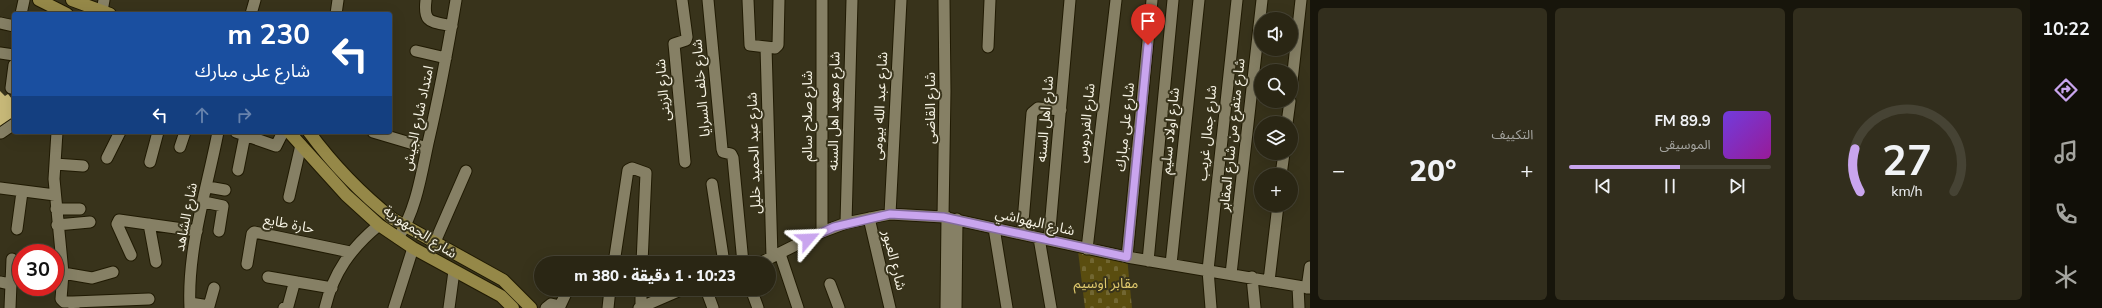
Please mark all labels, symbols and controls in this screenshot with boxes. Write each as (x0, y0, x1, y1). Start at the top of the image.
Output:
pin (1131, 4, 1165, 45)
icon: arrive (1137, 10, 1159, 32)
map controls (1254, 12, 1298, 212)
button: sound (1254, 12, 1298, 56)
text: 230 m (227, 16, 310, 54)
text: 10:22 (2042, 17, 2090, 41)
icon: left (324, 28, 376, 80)
street label: شارع خلف السرايا (687, 38, 716, 138)
street label: شارع معهد اهل السنه (823, 51, 846, 171)
street label: شارع عبد الله بيومى (868, 51, 893, 161)
street label: شارع متفرع من شارع المقابر (1214, 57, 1250, 214)
street label: شارع الزينى (651, 58, 676, 122)
text: شارع على مبارك (195, 59, 310, 83)
street label: امتداد شارع الجيش (398, 64, 439, 172)
button: search (1254, 64, 1298, 108)
street label: شارع صلاح سالم (798, 70, 818, 162)
street label: شارع القاضى (921, 72, 941, 144)
street label: شارع اهل السنه (1032, 75, 1059, 163)
icon: directions (2052, 76, 2080, 104)
street label: شارع الفردوس (1072, 82, 1101, 164)
street label: شارع على مبارك (1111, 82, 1140, 173)
street label: شارع جمال غريب (1193, 84, 1222, 182)
street label: شارع اولاد سليم (1156, 87, 1185, 175)
street label: شارع عبد الحميد خليل (742, 92, 767, 214)
icon: left (149, 104, 171, 126)
icon: ahead (191, 104, 213, 126)
icon: right (233, 104, 255, 126)
text: 89.9 FM (1654, 111, 1711, 131)
button: layers (1254, 116, 1298, 160)
text: التكييف (1491, 126, 1533, 144)
text: 27 (1882, 133, 1932, 190)
text: الموسيقى (1660, 136, 1711, 154)
icon: music (2052, 138, 2080, 166)
text: 20° (1409, 151, 1456, 192)
text: − (1332, 156, 1345, 186)
text: + (1520, 156, 1533, 186)
button: + (1254, 168, 1298, 212)
icon: previous (1592, 175, 1614, 197)
icon: pause (1659, 175, 1681, 197)
icon: next (1726, 175, 1748, 197)
street label: شارع الشاهد (170, 181, 203, 253)
text: km/h (1892, 182, 1923, 201)
icon: phone (2052, 200, 2080, 228)
street label: شارع الجمهورية (379, 201, 461, 264)
street label: شارع البهواشي (993, 204, 1077, 242)
street label: حارة طايع (262, 210, 316, 239)
position arrow (787, 218, 829, 260)
street label: شارع العبور (876, 227, 911, 292)
speed limit sign: 30 (12, 244, 64, 296)
icon: climate (2052, 263, 2080, 291)
text: 10:23 · 1 دقيقة · 380 m (574, 266, 736, 286)
park label: مقابر اوسيم (1074, 274, 1138, 294)

